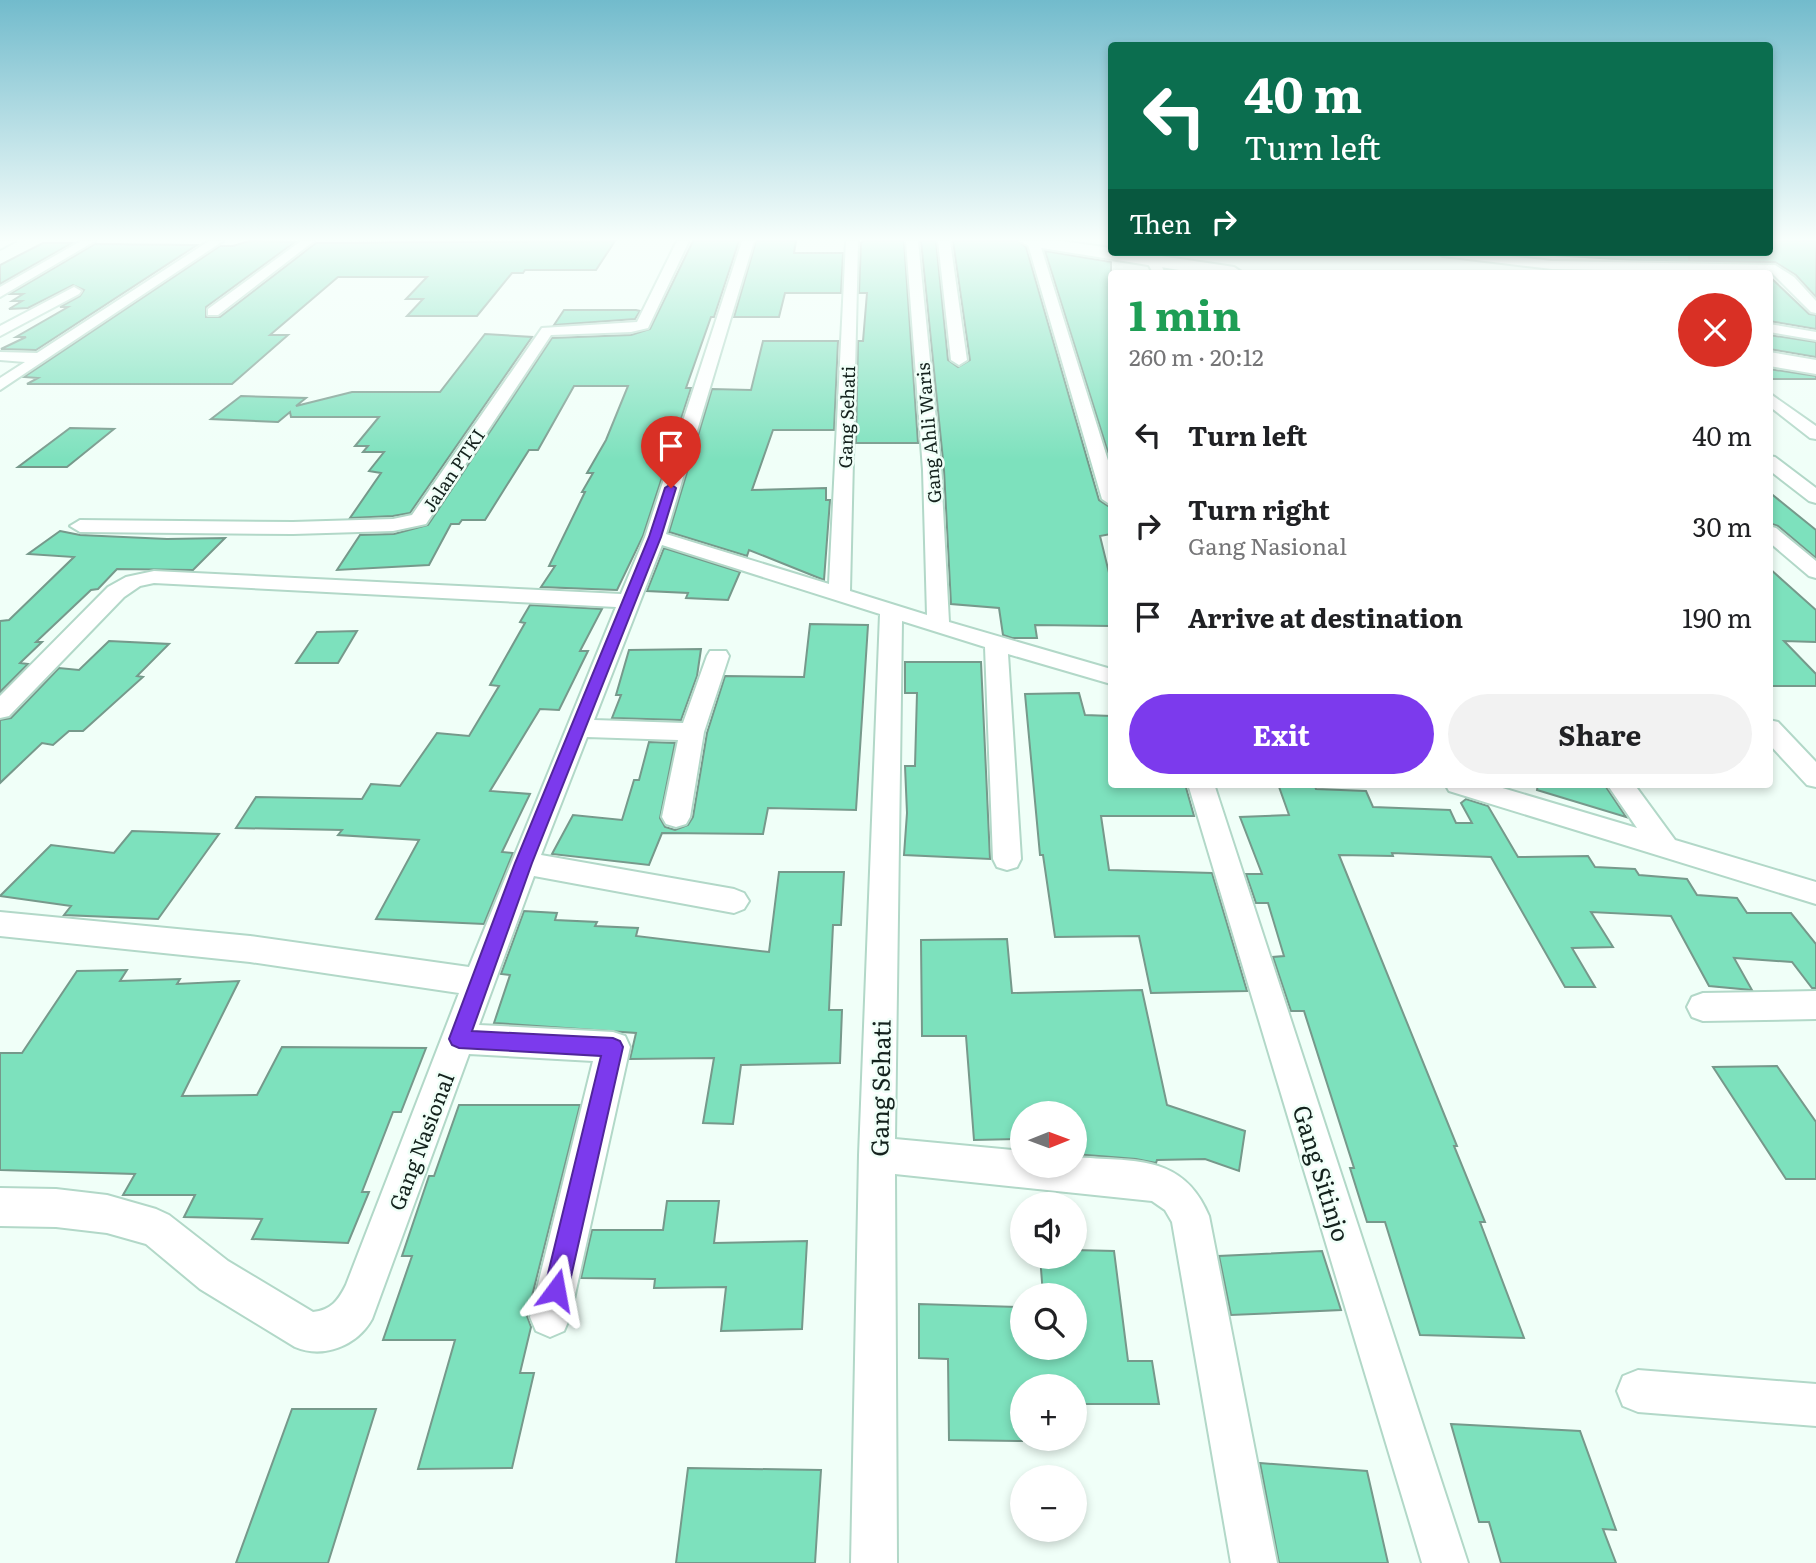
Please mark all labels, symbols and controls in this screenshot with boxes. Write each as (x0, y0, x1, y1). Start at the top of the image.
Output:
text: 40 m (1244, 55, 1362, 128)
icon: left (1129, 70, 1220, 161)
text: Turn left (1244, 122, 1381, 170)
text: Then (1129, 203, 1191, 242)
icon: right (1205, 203, 1243, 241)
text: 1 min (1129, 282, 1241, 344)
button: close (1678, 293, 1752, 367)
text: 260 m · 20:12 (1129, 339, 1264, 373)
street label: Gang Ahli Waris (908, 362, 948, 504)
street label: Gang Sehati (831, 365, 861, 469)
text: Turn left (1188, 415, 1307, 454)
text: 40 m (1692, 415, 1752, 454)
pin (641, 416, 701, 488)
icon: left (1129, 416, 1167, 454)
street label: Jalan PTKI (415, 423, 491, 517)
icon: arrive (652, 427, 690, 465)
text: Turn right (1188, 489, 1330, 528)
text: 30 m (1692, 506, 1752, 545)
icon: right (1129, 507, 1167, 545)
text: Gang Nasional (1188, 528, 1347, 562)
text: Arrive at destination (1188, 597, 1463, 636)
text: 190 m (1682, 597, 1752, 636)
icon: arrive (1129, 598, 1167, 636)
button: Exit (1129, 694, 1434, 774)
button: Share (1448, 694, 1752, 774)
street label: Gang Sehati (860, 1019, 898, 1157)
street label: Gang Nasional (380, 1068, 460, 1214)
street label: Gang Sitinjo (1286, 1100, 1360, 1246)
north arrow (1010, 1101, 1087, 1178)
map controls (1010, 1101, 1087, 1542)
button: sound (1010, 1192, 1087, 1269)
position arrow (519, 1253, 593, 1327)
button: search (1010, 1283, 1087, 1360)
button: + (1010, 1374, 1087, 1451)
button: − (1010, 1465, 1087, 1542)

